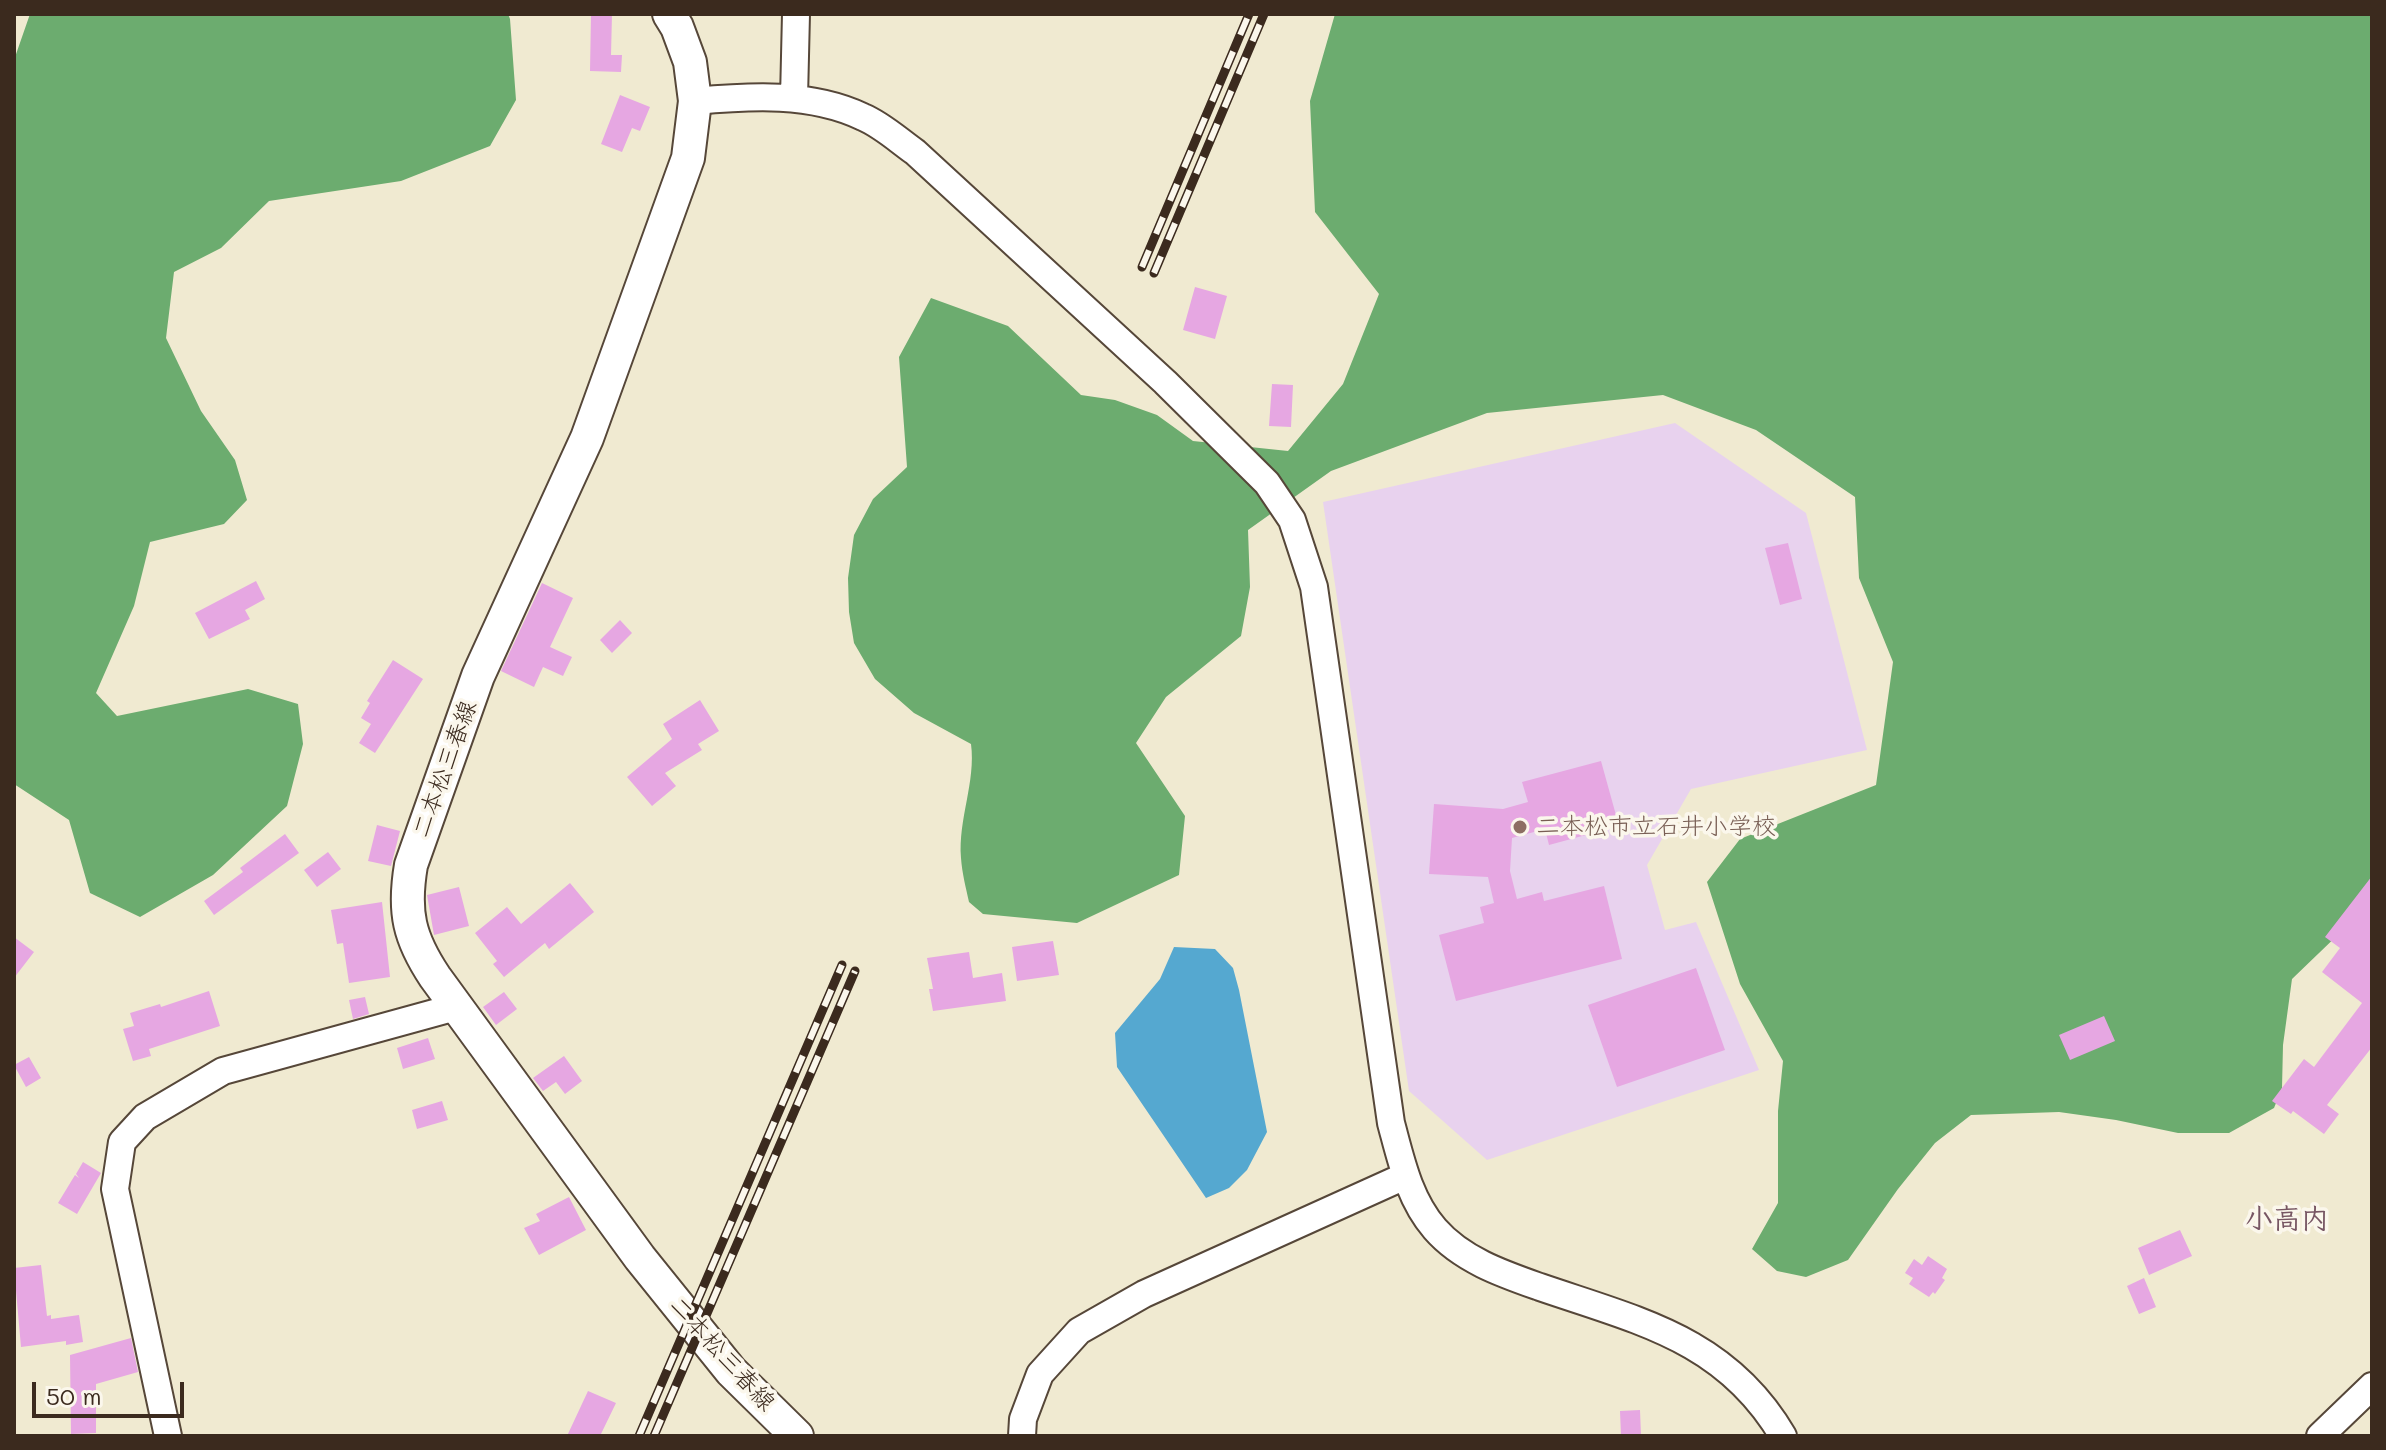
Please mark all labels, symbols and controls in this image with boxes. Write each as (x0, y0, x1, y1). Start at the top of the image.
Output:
street label: 二本松三春線 (407, 696, 483, 842)
place label: 二本松市立石井小学校 (1536, 813, 1776, 841)
marker: 二本松市立石井小学校 (1511, 818, 1529, 836)
district label: 小高内 (2245, 1202, 2329, 1236)
street label: 二本松三春線 (663, 1291, 781, 1417)
scale bar (36, 1366, 188, 1416)
text: 50 m (46, 1380, 102, 1411)

